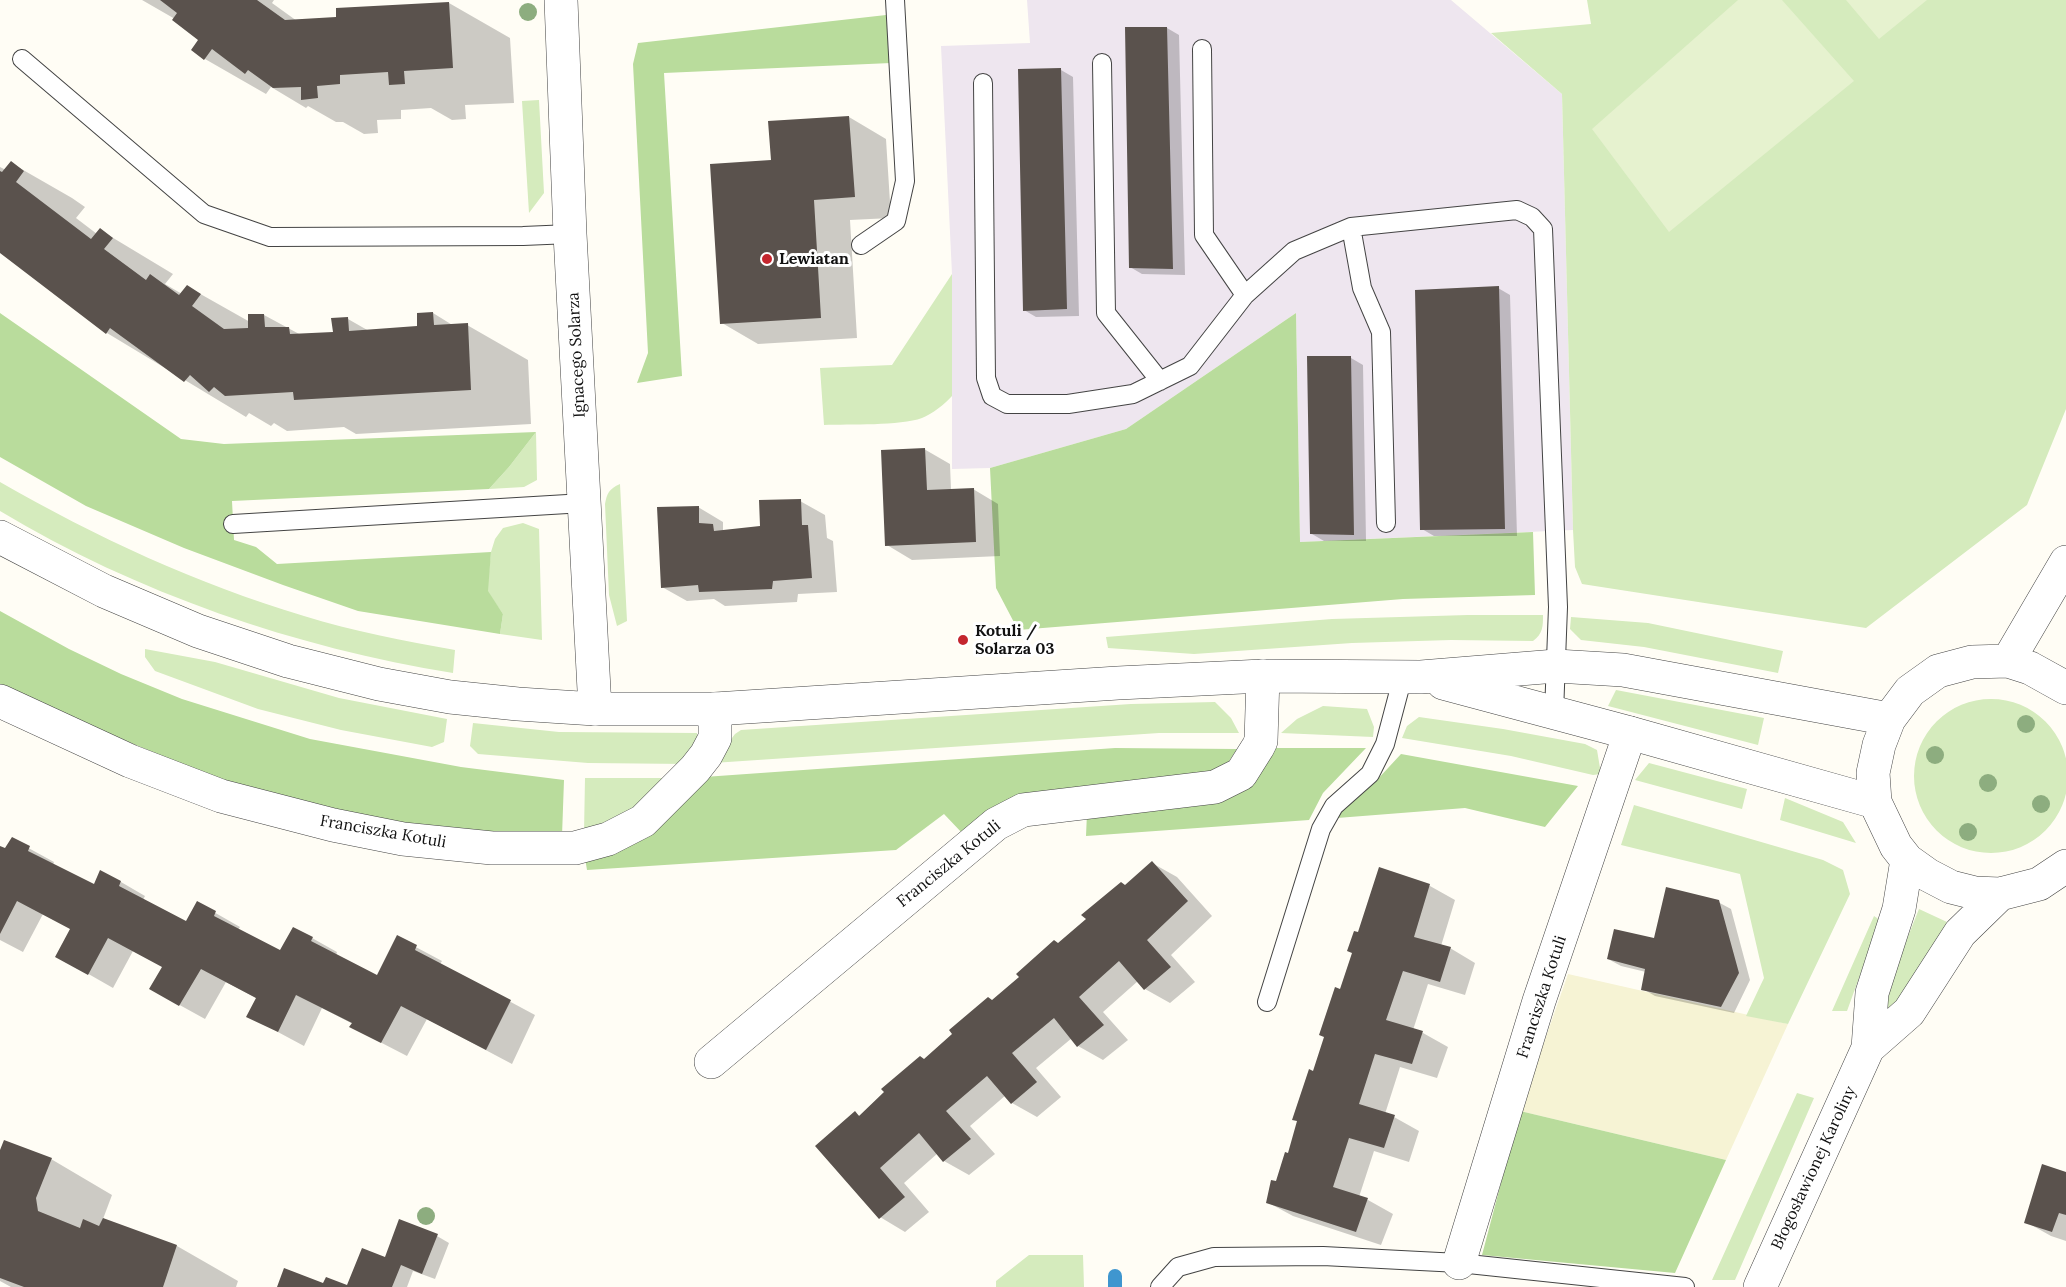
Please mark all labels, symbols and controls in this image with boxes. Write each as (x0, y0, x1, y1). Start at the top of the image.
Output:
place label: Lewiatan (779, 249, 849, 269)
marker: Lewiatan (760, 252, 774, 266)
street label: Ignacego Solarza (564, 292, 590, 418)
place label: Kotuli / Solarza 03 (975, 621, 1055, 659)
marker: Kotuli / Solarza 03 (956, 633, 970, 647)
street label: Franciszka Kotuli (318, 811, 448, 853)
street label: Franciszka Kotuli (893, 816, 1005, 912)
street label: Franciszka Kotuli (1513, 933, 1571, 1061)
street label: Błogosławionej Karoliny (1768, 1083, 1860, 1253)

